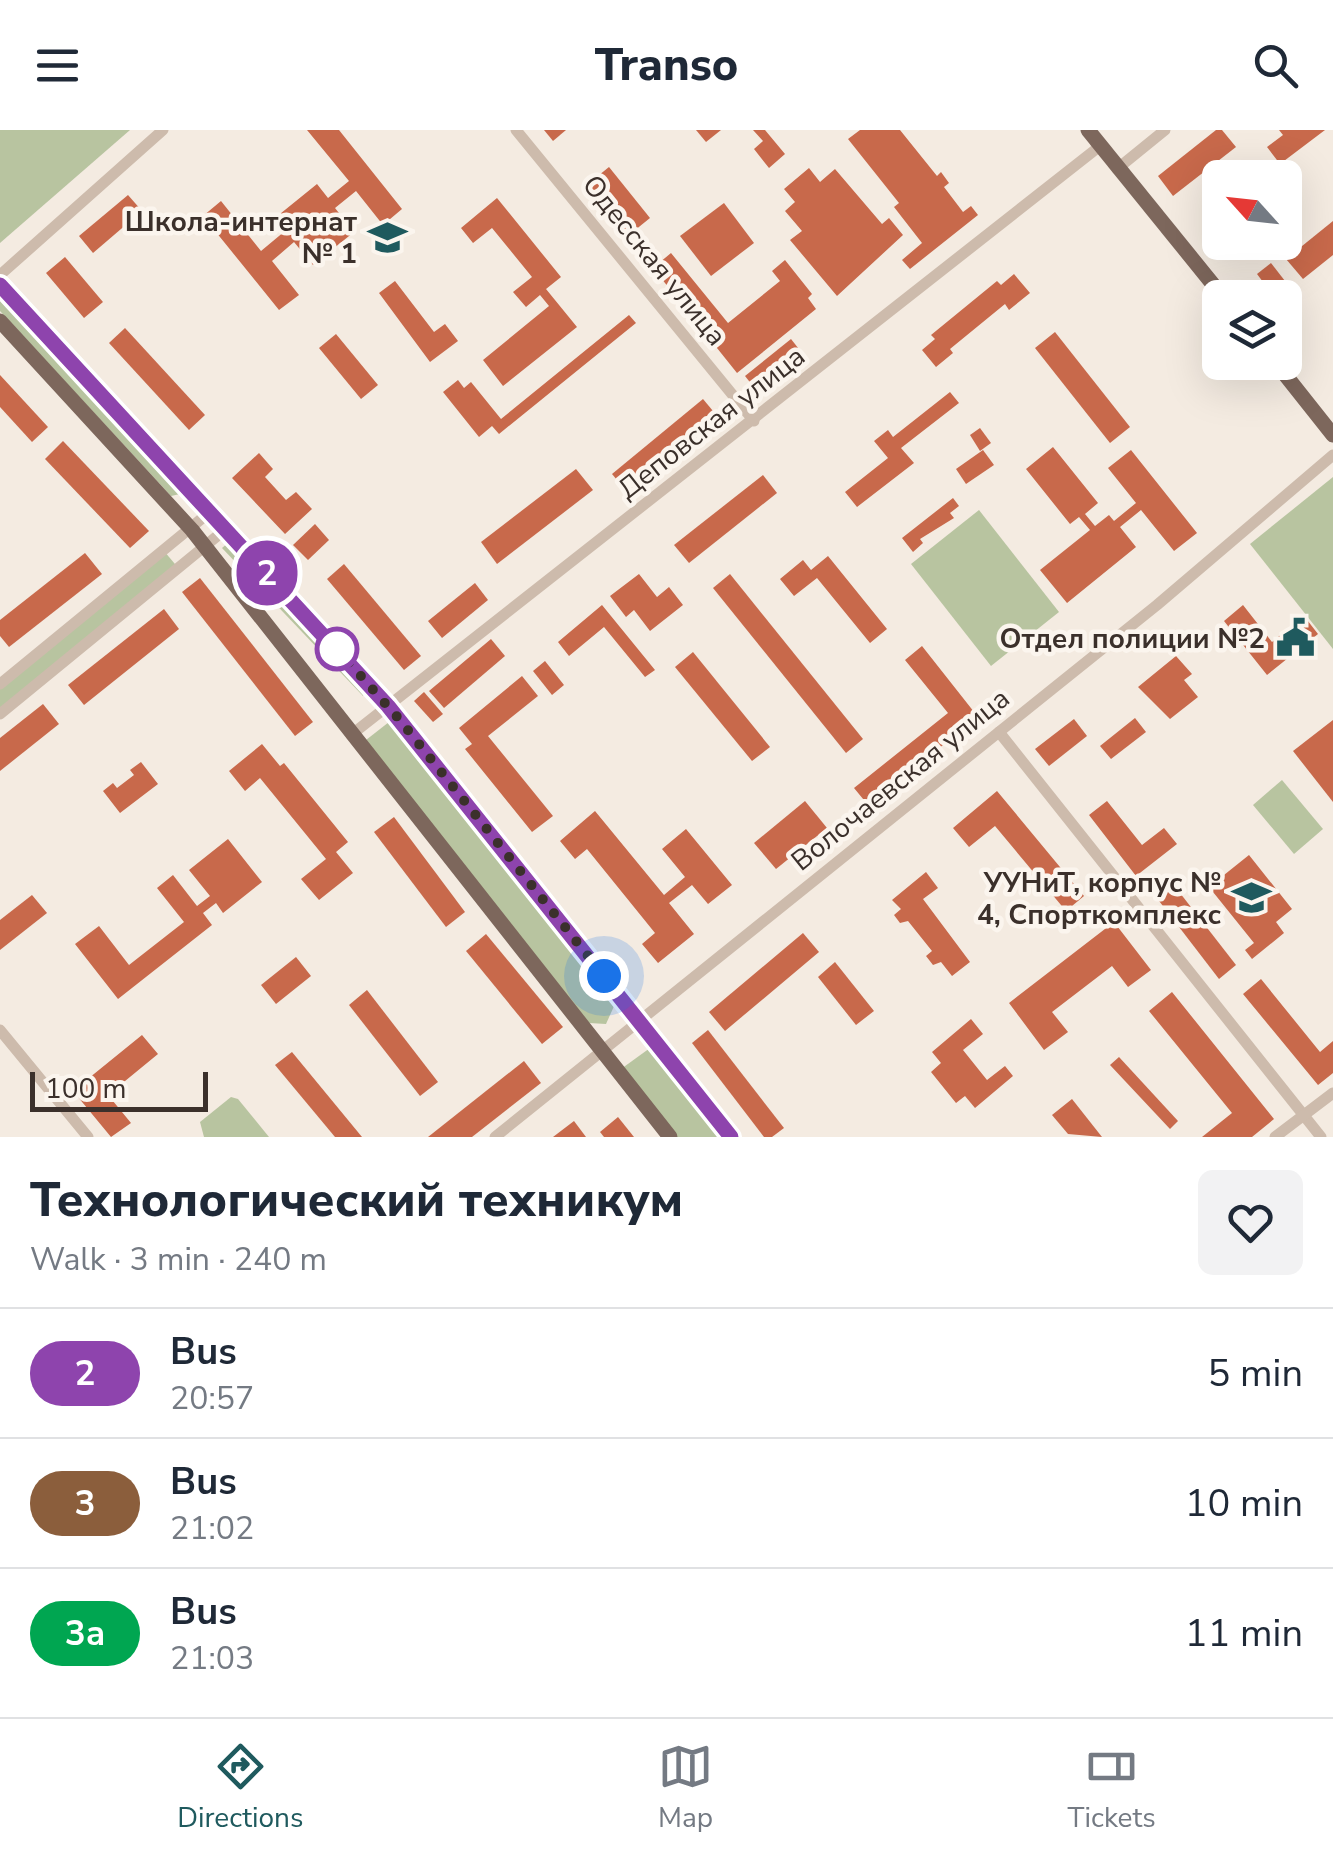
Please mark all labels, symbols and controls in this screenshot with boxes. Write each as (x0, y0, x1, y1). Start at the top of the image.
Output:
text: Transo (595, 35, 738, 96)
icon: menu (30, 38, 85, 93)
icon: search (1248, 38, 1303, 93)
north arrow (1202, 160, 1302, 260)
map controls (1202, 160, 1302, 380)
street label: Одесская улица (573, 167, 735, 354)
place label: Школа-интернат № 1 (125, 203, 358, 273)
school or university icon: Школа-интернат № 1 (366, 216, 408, 258)
button: layers (1202, 280, 1302, 380)
street label: Деповская улица (610, 338, 813, 508)
line badge: 2 (234, 540, 300, 606)
text: 2 (256, 550, 278, 597)
public building icon: Отдел полиции №2 (1274, 617, 1316, 659)
place label: Отдел полиции №2 (1000, 620, 1265, 658)
unlabelled marker (316, 628, 358, 670)
street label: Волочаевская улица (783, 680, 1018, 880)
place label: УУНиТ, корпус № 4, Спорткомплекс (977, 864, 1221, 934)
school or university icon: УУНиТ, корпус № 4, Спорткомплекс (1230, 877, 1272, 919)
your location (579, 951, 629, 1001)
scale bar (30, 1067, 208, 1111)
text: 100 m (45, 1070, 127, 1108)
text: Технологический техникум (30, 1167, 683, 1233)
button: heart (1198, 1170, 1303, 1275)
text: Walk · 3 min · 240 m (30, 1238, 327, 1281)
text: Bus (170, 1326, 237, 1377)
text: 5 min (1208, 1348, 1303, 1399)
text: 2 (74, 1350, 96, 1397)
text: 20:57 (170, 1377, 254, 1420)
text: Bus (170, 1456, 237, 1507)
text: 10 min (1185, 1478, 1303, 1529)
text: 3 (74, 1480, 96, 1527)
text: 21:02 (170, 1507, 254, 1550)
text: Bus (170, 1586, 237, 1637)
text: 11 min (1185, 1608, 1303, 1659)
text: 3а (65, 1610, 105, 1657)
text: 21:03 (170, 1637, 254, 1680)
tab: Directions (177, 1739, 303, 1837)
tab: Map (658, 1739, 713, 1837)
tab: Tickets (1068, 1739, 1156, 1837)

